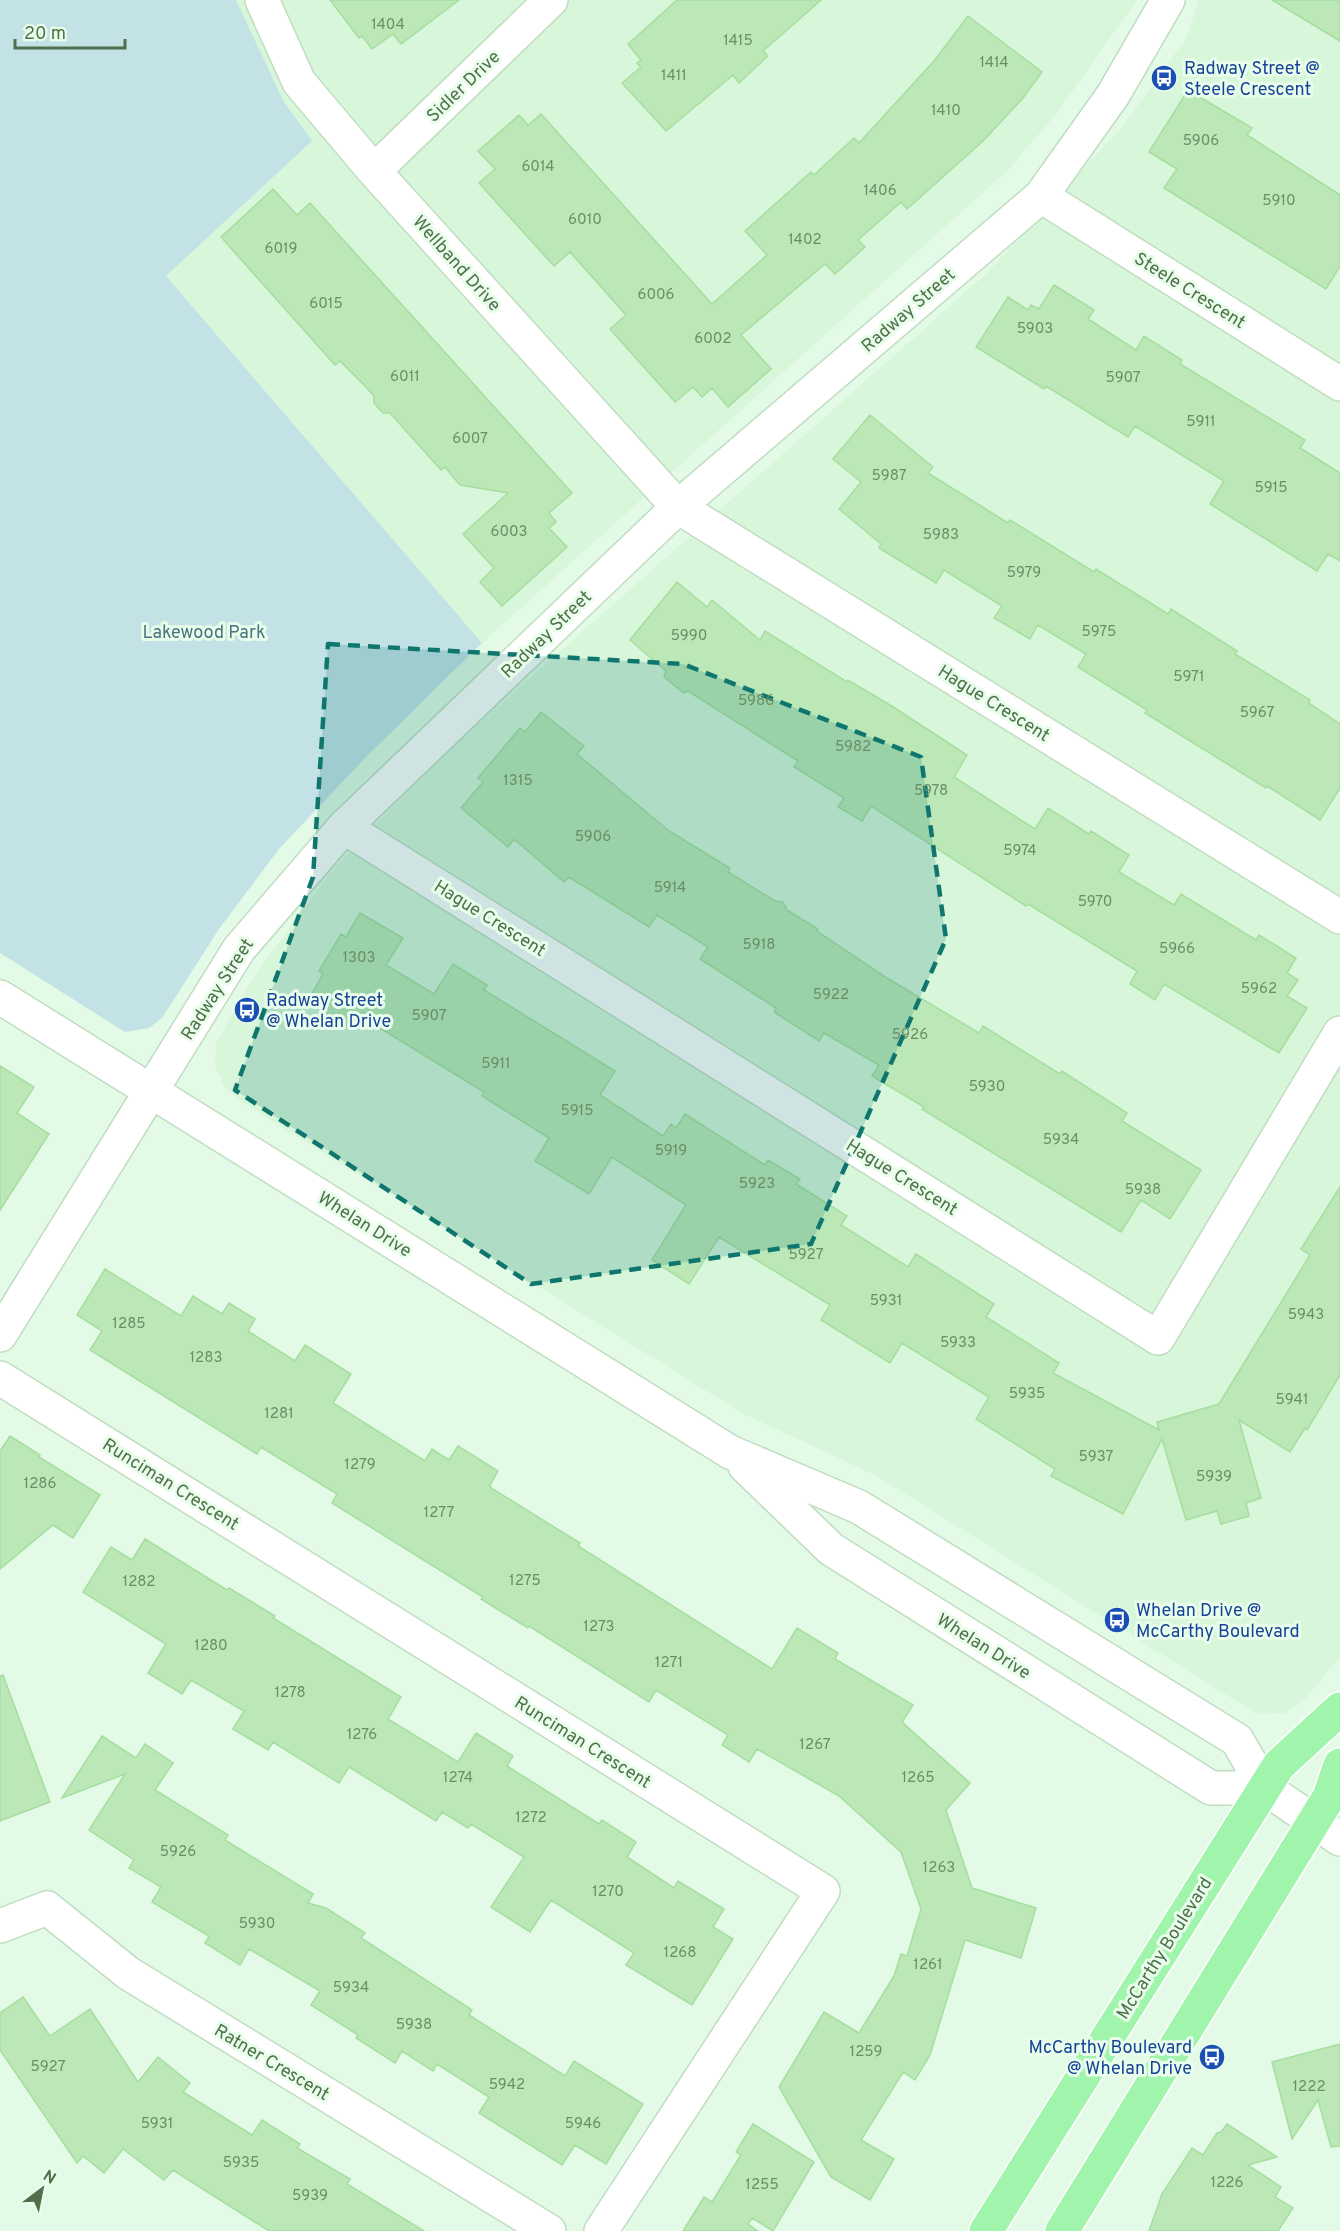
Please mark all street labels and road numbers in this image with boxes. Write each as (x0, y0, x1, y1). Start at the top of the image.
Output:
street label: Sidler Drive (422, 46, 506, 128)
street label: Wellband Drive (407, 211, 505, 317)
street label: Steele Crescent (1129, 248, 1249, 335)
street label: Radway Street (857, 264, 961, 358)
street label: Radway Street (497, 586, 597, 684)
street label: Hague Crescent (933, 661, 1053, 748)
street label: Hague Crescent (429, 876, 549, 963)
street label: Radway Street (177, 934, 260, 1045)
street label: Hague Crescent (841, 1135, 961, 1222)
street label: Whelan Drive (313, 1187, 416, 1263)
street label: Runciman Crescent (98, 1434, 243, 1537)
street label: Whelan Drive (932, 1609, 1035, 1685)
street label: Runciman Crescent (510, 1692, 655, 1795)
street label: McCarthy Boulevard (1112, 1873, 1218, 2024)
street label: Ratner Crescent (209, 2020, 333, 2107)

